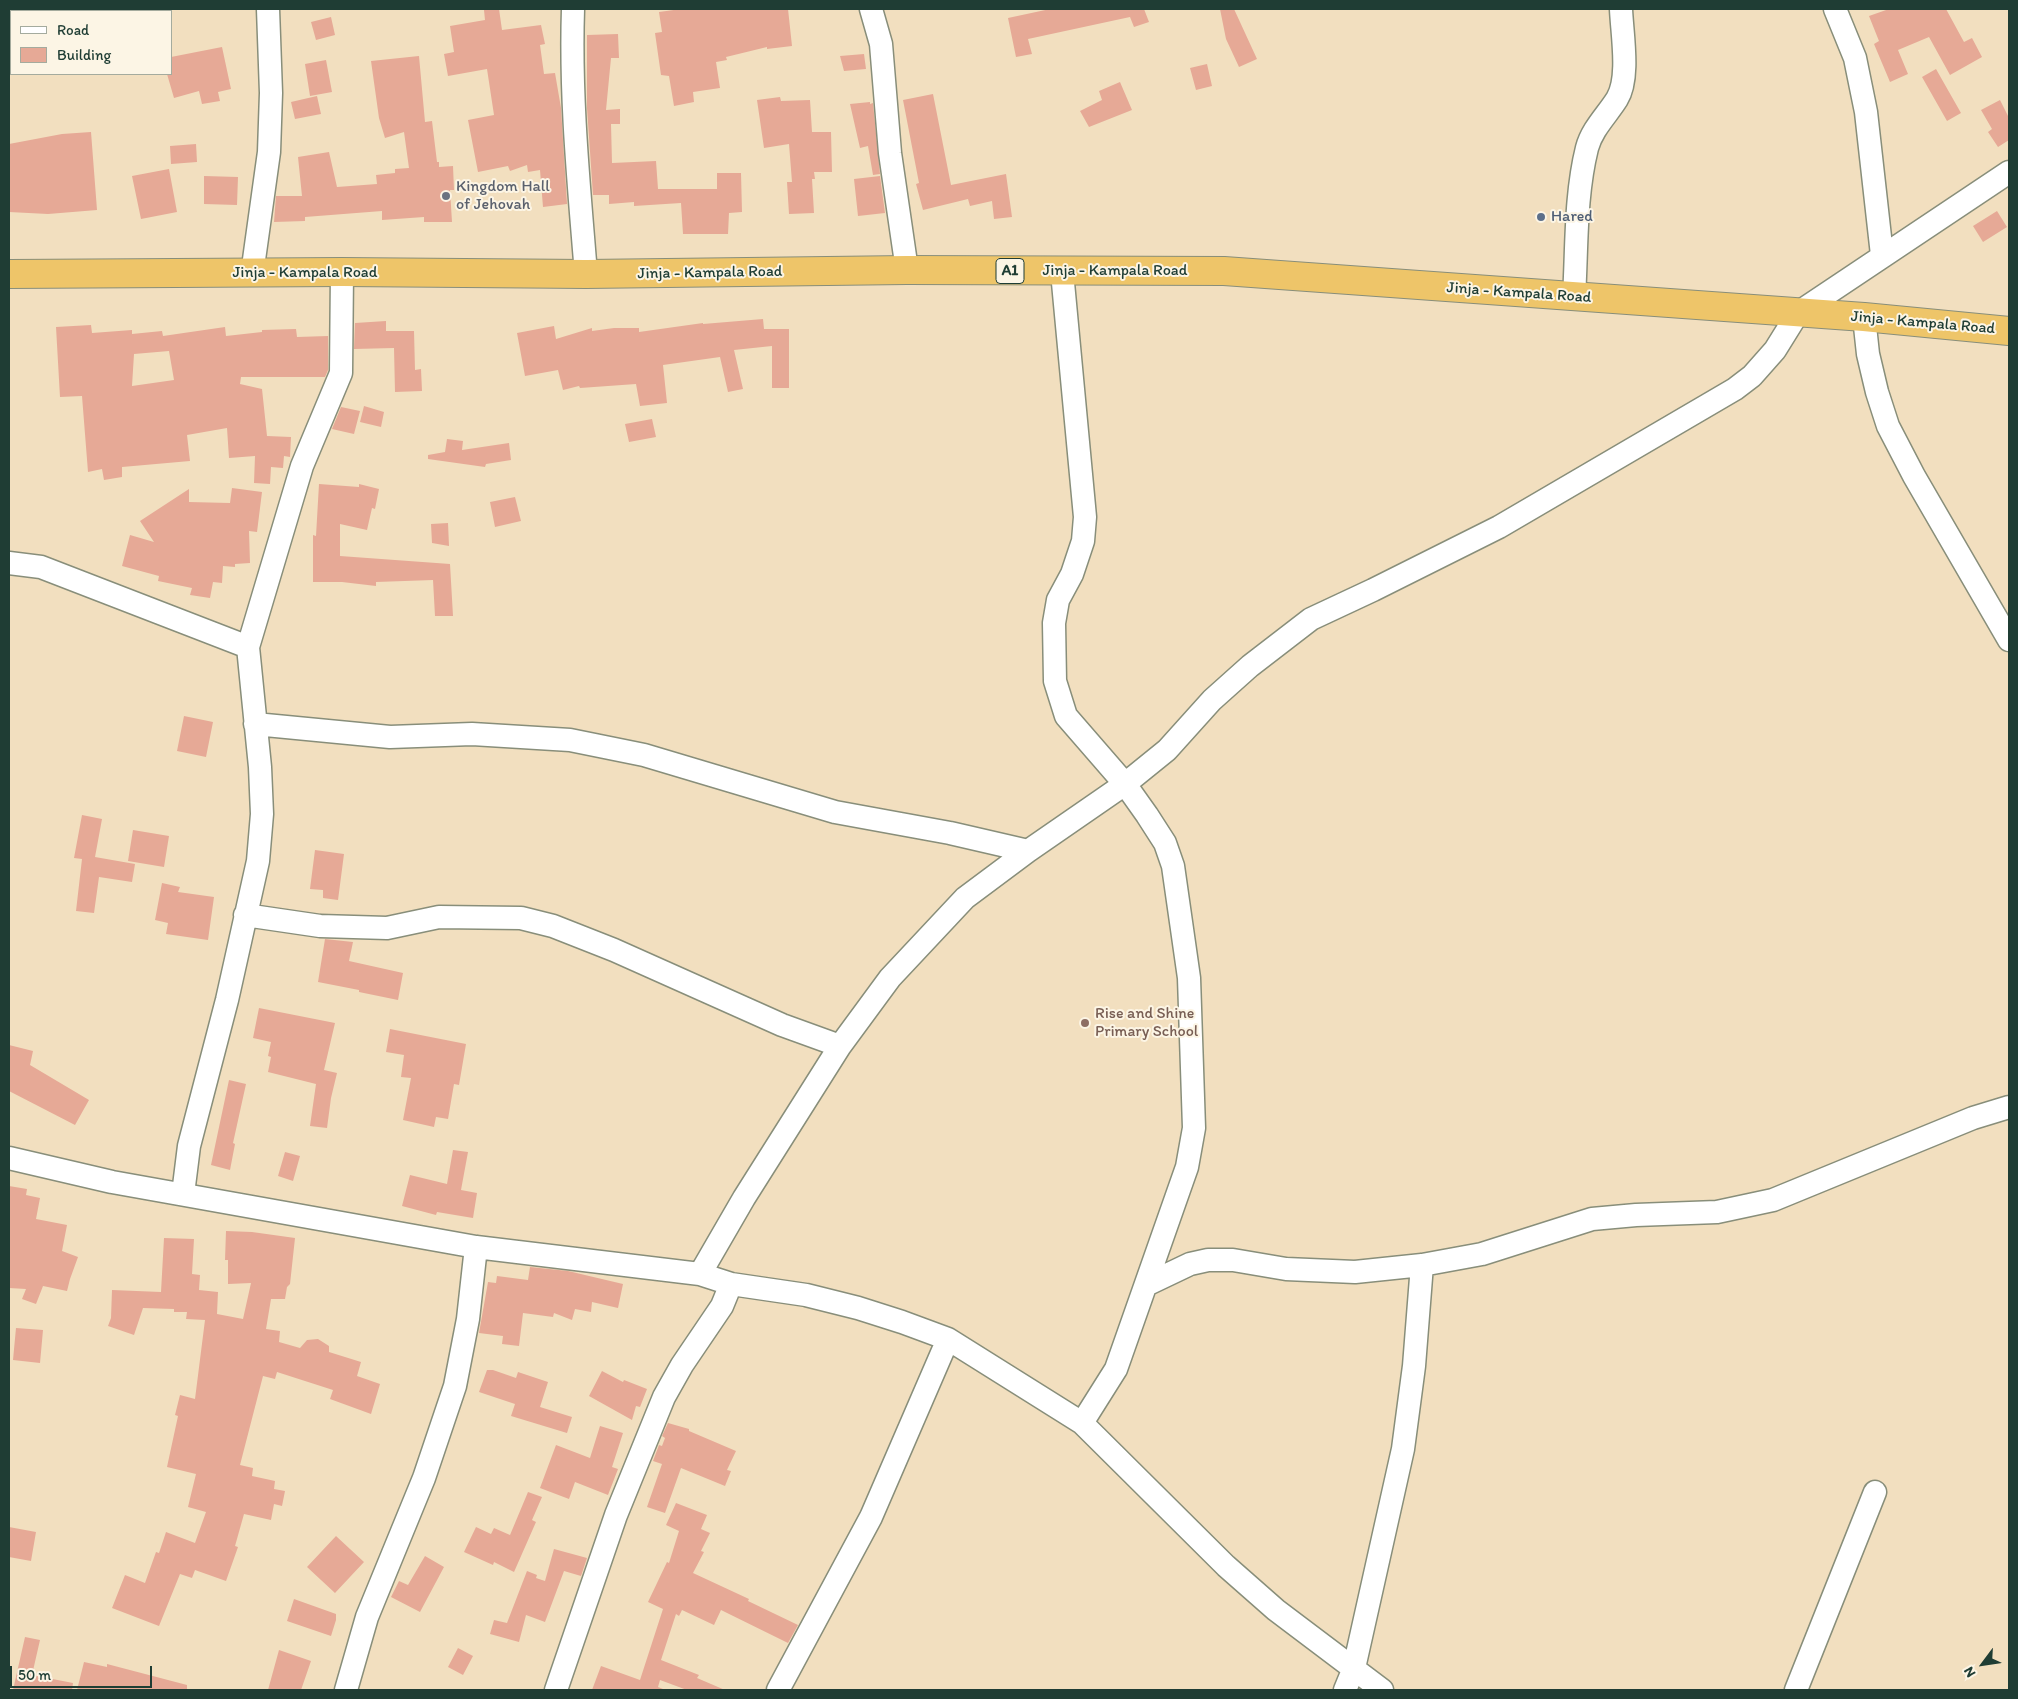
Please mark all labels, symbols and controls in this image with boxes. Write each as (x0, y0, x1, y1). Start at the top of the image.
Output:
legend (10, 10, 172, 75)
text: Road (57, 21, 89, 39)
text: Building (57, 46, 111, 64)
place label: Kingdom Hall of Jehovah (456, 177, 550, 215)
marker: Kingdom Hall of Jehovah (440, 190, 452, 202)
place label: Hared (1551, 207, 1593, 227)
marker: Hared (1535, 211, 1547, 223)
road number: A1 (996, 258, 1024, 284)
street label: Jinja - Kampala Road (1042, 261, 1188, 281)
street label: Jinja - Kampala Road (637, 262, 783, 284)
street label: Jinja - Kampala Road (232, 263, 378, 283)
street label: Jinja - Kampala Road (1446, 278, 1592, 308)
street label: Jinja - Kampala Road (1850, 307, 1996, 339)
place label: Rise and Shine Primary School (1095, 1004, 1198, 1042)
marker: Rise and Shine Primary School (1079, 1017, 1091, 1029)
north arrow (1958, 1639, 2008, 1689)
scale bar (12, 1656, 155, 1688)
text: N (1960, 1664, 1979, 1680)
text: 50 m (18, 1666, 51, 1684)

